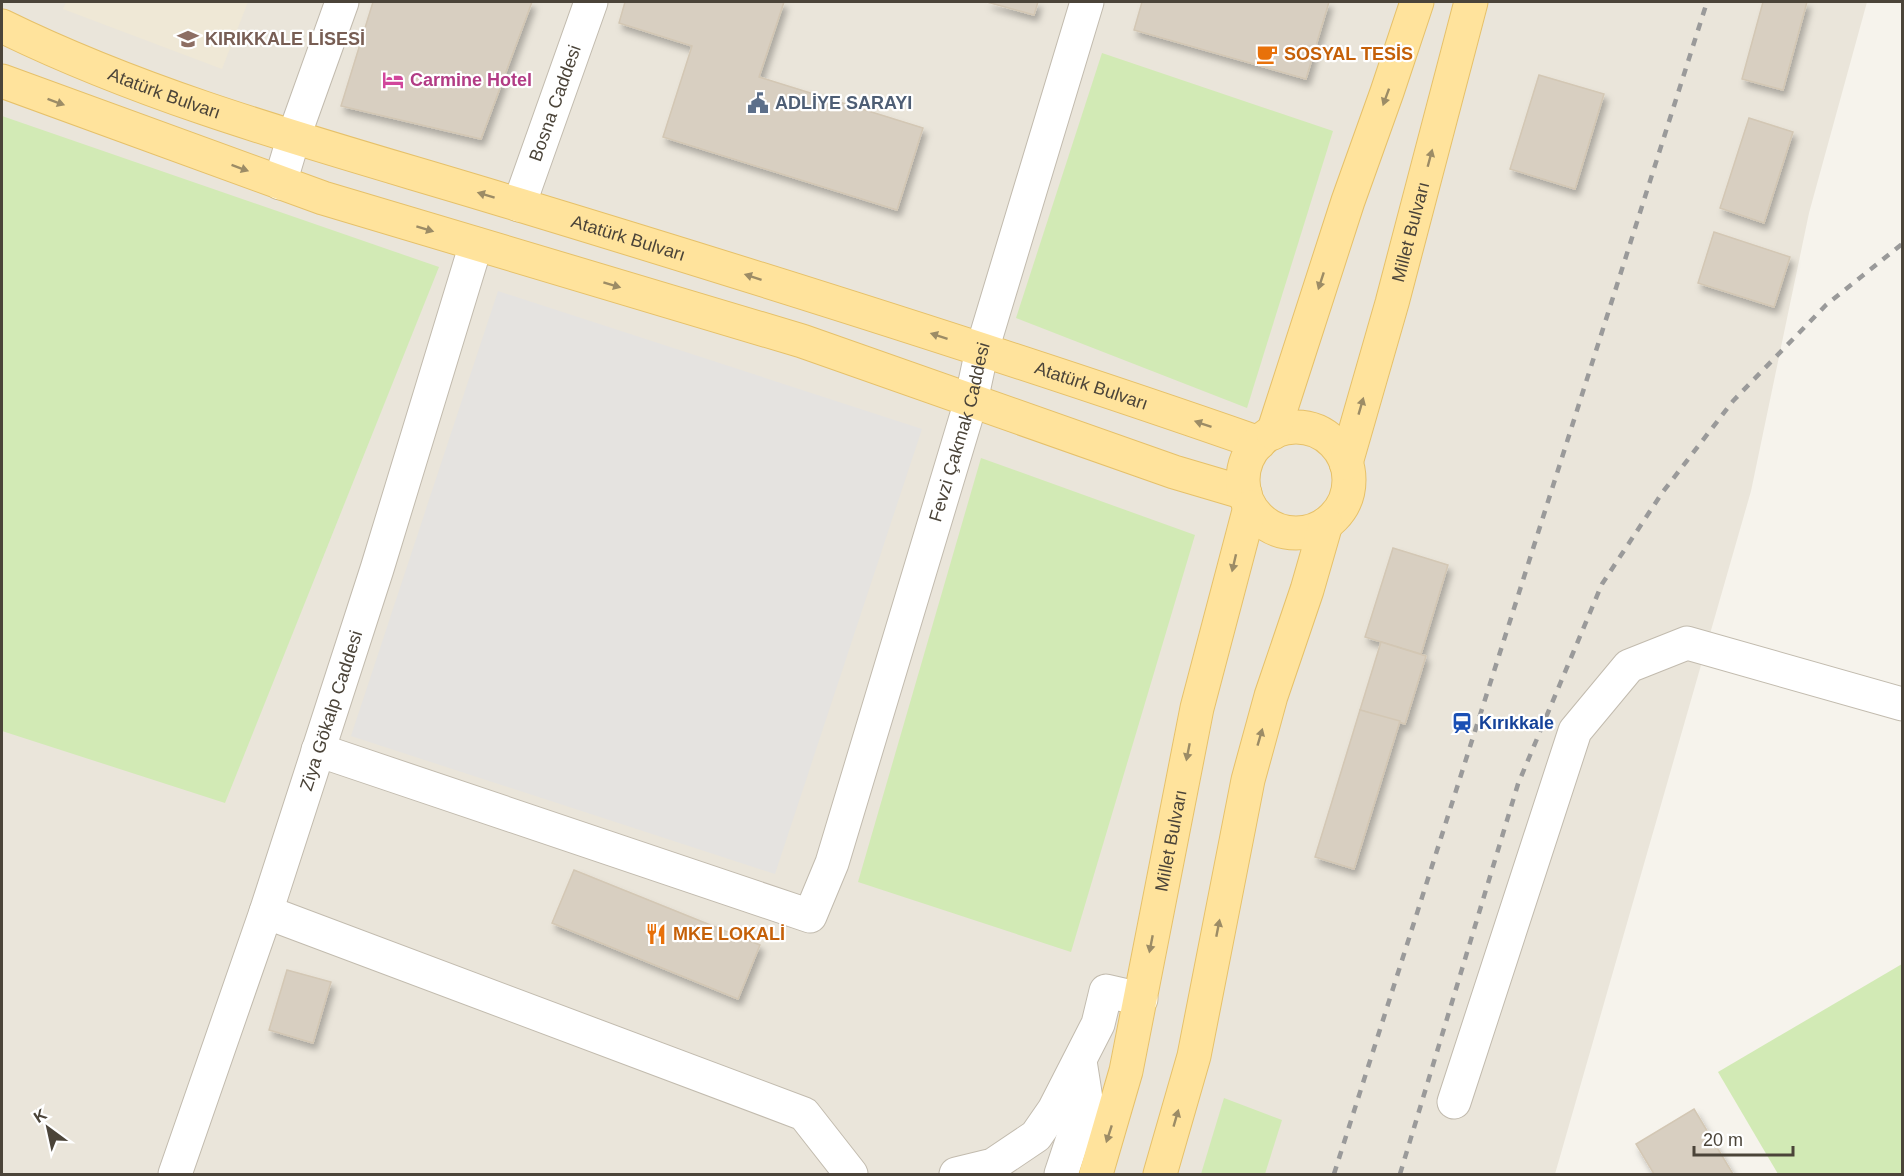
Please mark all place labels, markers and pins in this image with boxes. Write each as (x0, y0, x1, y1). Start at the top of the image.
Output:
school or university icon: KIRIKKALE LİSESİ (176, 27, 200, 51)
place label: KIRIKKALE LİSESİ (205, 29, 365, 49)
cafe icon: SOSYAL TESİS (1255, 42, 1279, 66)
place label: SOSYAL TESİS (1284, 44, 1413, 64)
hotel icon: Carmine Hotel (381, 68, 405, 92)
place label: Carmine Hotel (410, 70, 532, 90)
public building icon: ADLİYE SARAYI (746, 91, 770, 115)
place label: ADLİYE SARAYI (775, 93, 912, 113)
station icon: Kırıkkale (1450, 711, 1474, 735)
place label: Kırıkkale (1479, 713, 1554, 733)
restaurant icon: MKE LOKALİ (644, 922, 668, 946)
place label: MKE LOKALİ (673, 924, 785, 944)

